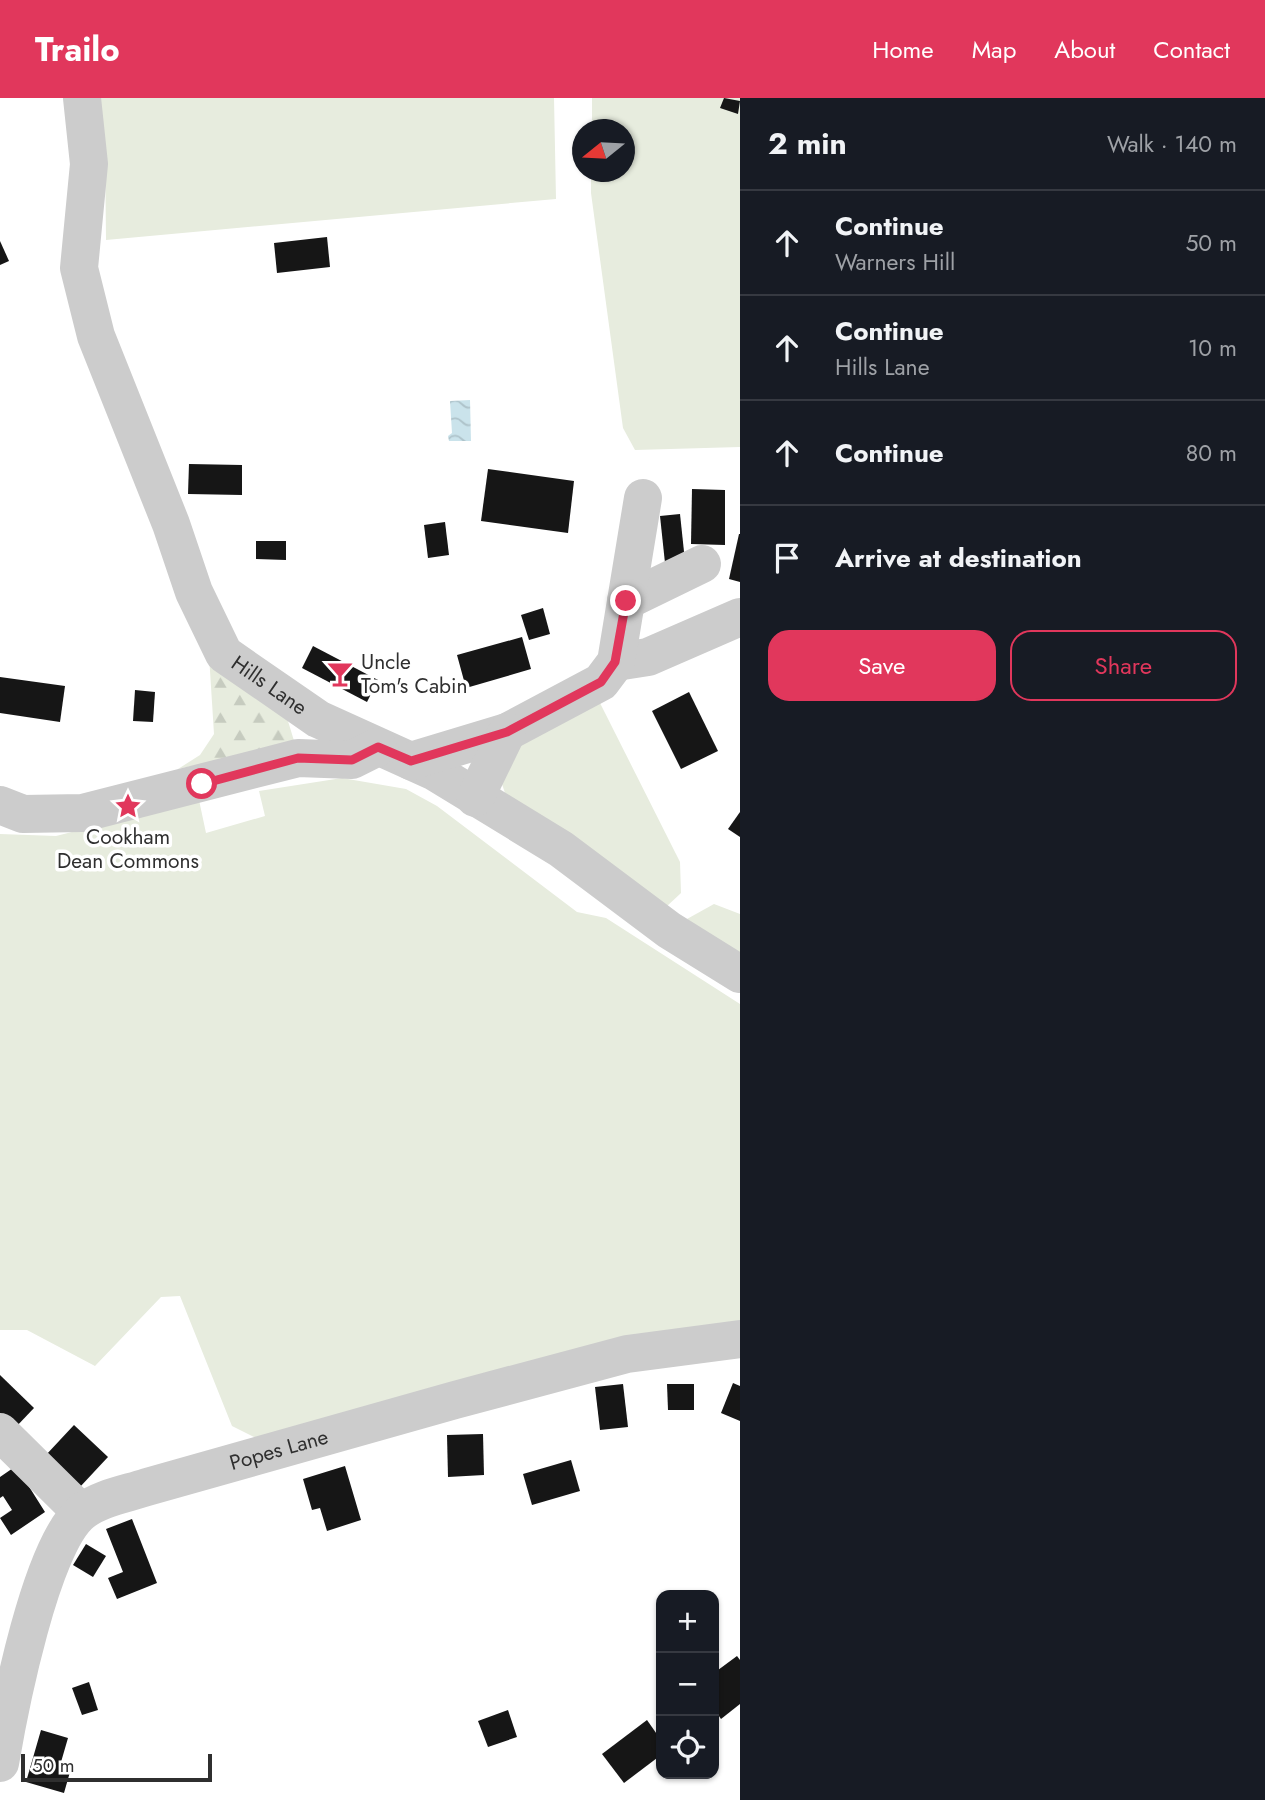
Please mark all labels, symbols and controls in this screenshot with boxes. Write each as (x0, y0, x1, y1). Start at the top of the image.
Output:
text: Trailo (35, 26, 120, 73)
text: Home (872, 32, 934, 67)
text: Map (972, 32, 1016, 67)
text: About (1054, 32, 1115, 67)
text: Contact (1153, 32, 1230, 67)
north arrow (572, 119, 635, 182)
text: 2 min (768, 122, 847, 165)
text: Walk · 140 m (1107, 127, 1237, 161)
text: Continue (835, 207, 944, 245)
icon: ahead (768, 224, 806, 262)
text: 50 m (1185, 226, 1237, 260)
text: Warners Hill (835, 245, 955, 279)
text: Continue (835, 312, 944, 350)
icon: ahead (768, 329, 806, 367)
text: 10 m (1188, 331, 1237, 365)
text: Hills Lane (835, 350, 930, 384)
icon: ahead (768, 434, 806, 472)
text: Continue (835, 434, 944, 472)
text: 80 m (1186, 436, 1237, 470)
icon: arrive (768, 539, 806, 577)
text: Arrive at destination (835, 539, 1082, 577)
route end (610, 585, 641, 616)
button: Save (768, 630, 996, 701)
button: Share (1010, 630, 1237, 701)
place label: Uncle Tom's Cabin (361, 647, 467, 701)
street label: Hills Lane (225, 648, 313, 722)
bar icon: Uncle Tom's Cabin (325, 659, 355, 689)
route start (186, 768, 217, 799)
place icon: Cookham Dean Commons (113, 791, 143, 821)
place label: Cookham Dean Commons (57, 822, 199, 876)
street label: Popes Lane (226, 1422, 332, 1478)
map controls (656, 1590, 719, 1779)
button: + (656, 1590, 719, 1653)
button: − (656, 1653, 719, 1716)
button: locate (656, 1716, 719, 1779)
scale bar (21, 1751, 212, 1783)
text: 50 m (32, 1752, 75, 1779)

